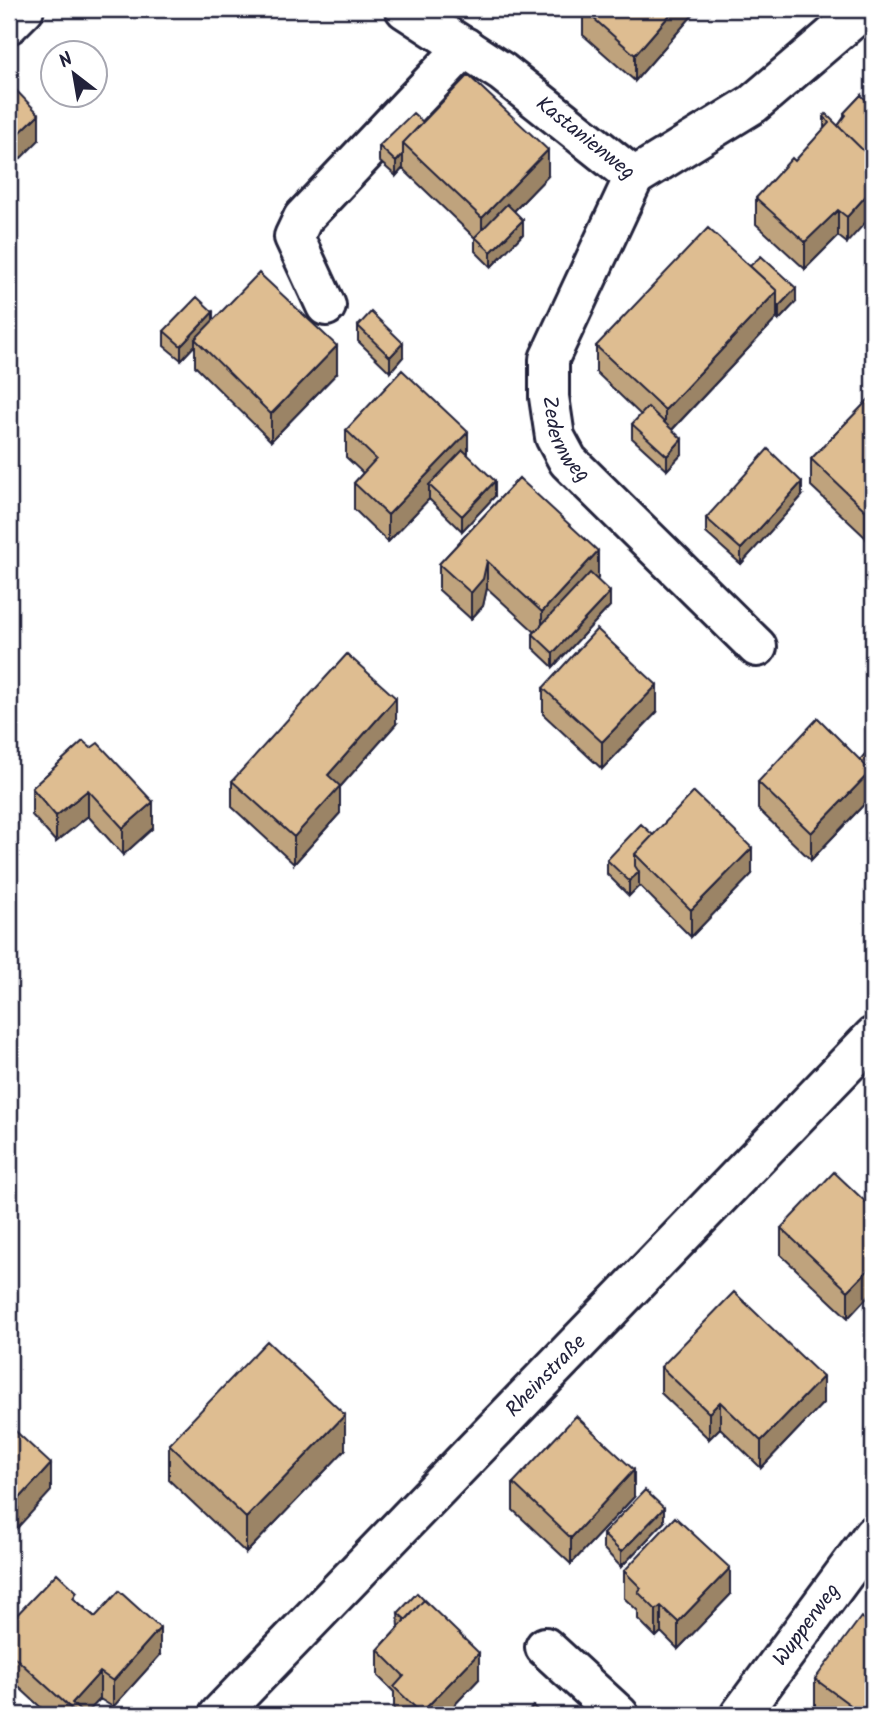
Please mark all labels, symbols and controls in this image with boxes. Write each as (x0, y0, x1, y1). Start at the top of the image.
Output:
north arrow (38, 38, 108, 108)
text: N (53, 45, 79, 77)
street label: Kastanienweg (528, 88, 642, 188)
street label: Zedernweg (533, 394, 598, 491)
street label: Rheinstraße (498, 1326, 595, 1425)
street label: Wupperweg (765, 1576, 849, 1674)

